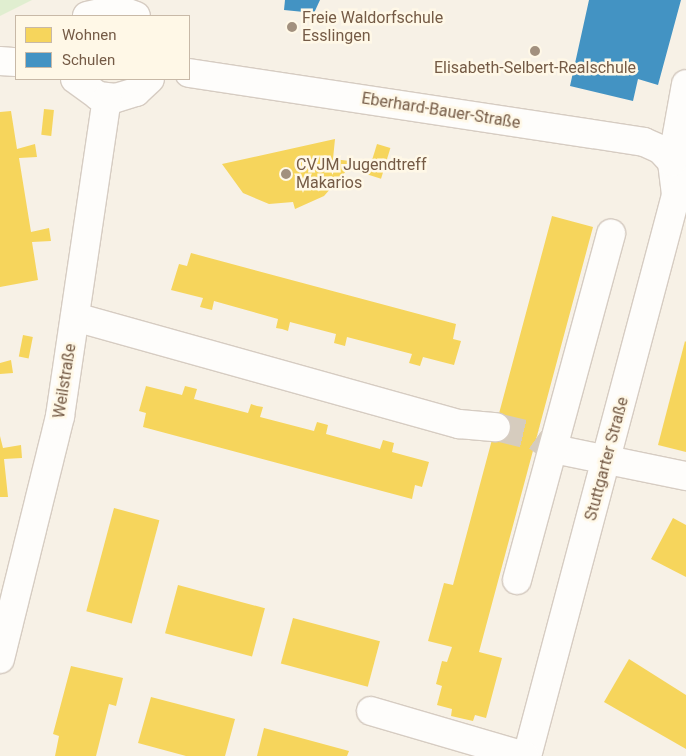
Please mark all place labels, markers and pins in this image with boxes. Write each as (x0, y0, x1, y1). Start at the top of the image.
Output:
place label: Freie Waldorfschule Esslingen (302, 8, 443, 46)
marker: Freie Waldorfschule Esslingen (286, 21, 298, 33)
marker: Elisabeth-Selbert-Realschule (529, 45, 541, 57)
place label: Elisabeth-Selbert-Realschule (434, 58, 636, 78)
place label: CVJM Jugendtreff Makarios (296, 155, 426, 193)
marker: CVJM Jugendtreff Makarios (280, 168, 292, 180)

